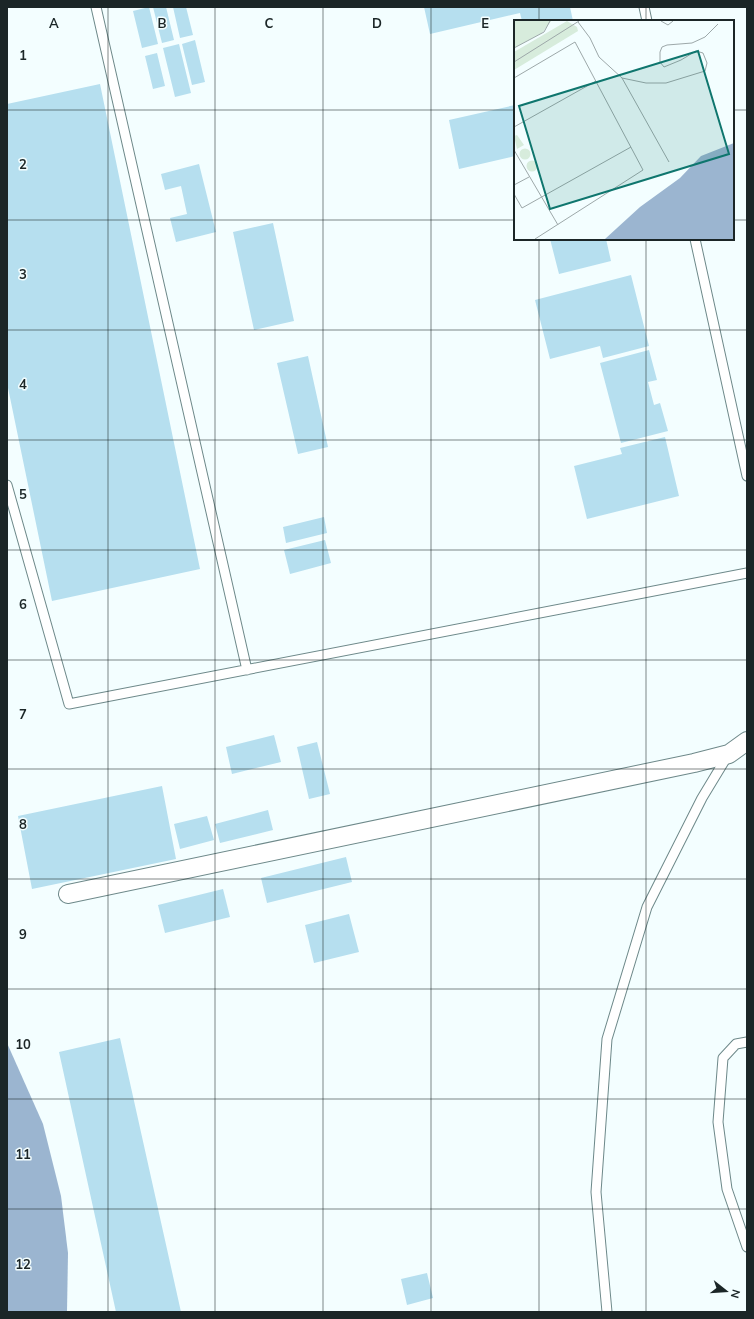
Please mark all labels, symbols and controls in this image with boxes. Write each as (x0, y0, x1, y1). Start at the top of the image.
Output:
text: A (49, 15, 59, 31)
text: B (158, 15, 167, 31)
text: C (265, 15, 274, 31)
text: D (372, 15, 382, 31)
text: E (481, 15, 489, 31)
inset map (514, 20, 734, 240)
text: 1 (19, 47, 27, 63)
text: 2 (19, 156, 27, 172)
text: 3 (19, 266, 27, 282)
text: 4 (19, 376, 27, 392)
text: 5 (19, 486, 27, 502)
text: 6 (19, 596, 27, 612)
text: 7 (19, 706, 27, 722)
text: 8 (19, 816, 27, 832)
text: 9 (19, 926, 27, 942)
text: 10 (15, 1036, 31, 1052)
text: 11 (15, 1146, 31, 1162)
text: 12 (15, 1256, 31, 1272)
north arrow (706, 1271, 746, 1311)
text: N (728, 1288, 743, 1300)

